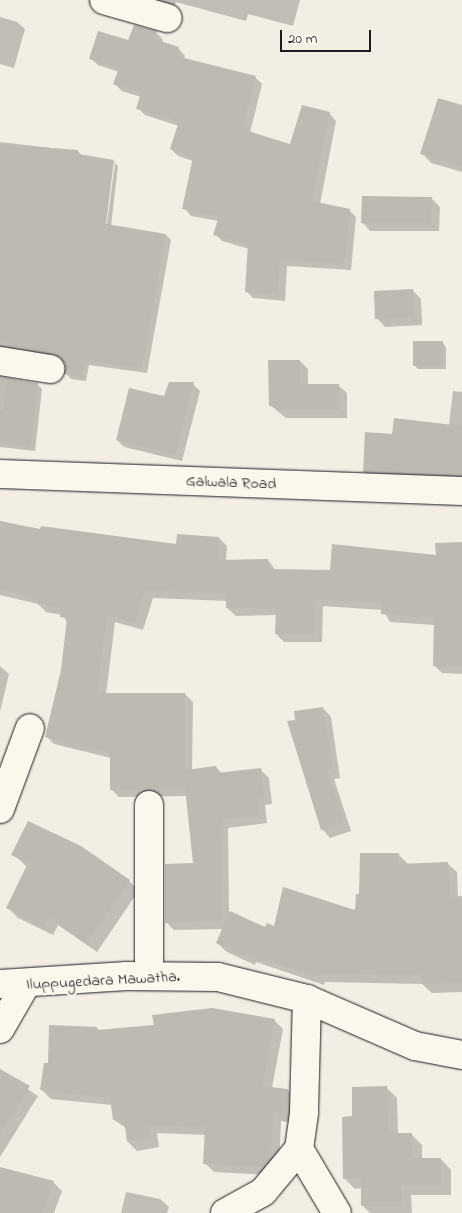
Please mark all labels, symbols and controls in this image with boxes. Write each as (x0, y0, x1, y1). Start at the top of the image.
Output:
scale bar (282, 20, 373, 52)
text: 20 m (288, 28, 317, 50)
street label: Galwala Road (185, 472, 277, 494)
street label: Iluppugedara Mawatha. (26, 967, 180, 995)

